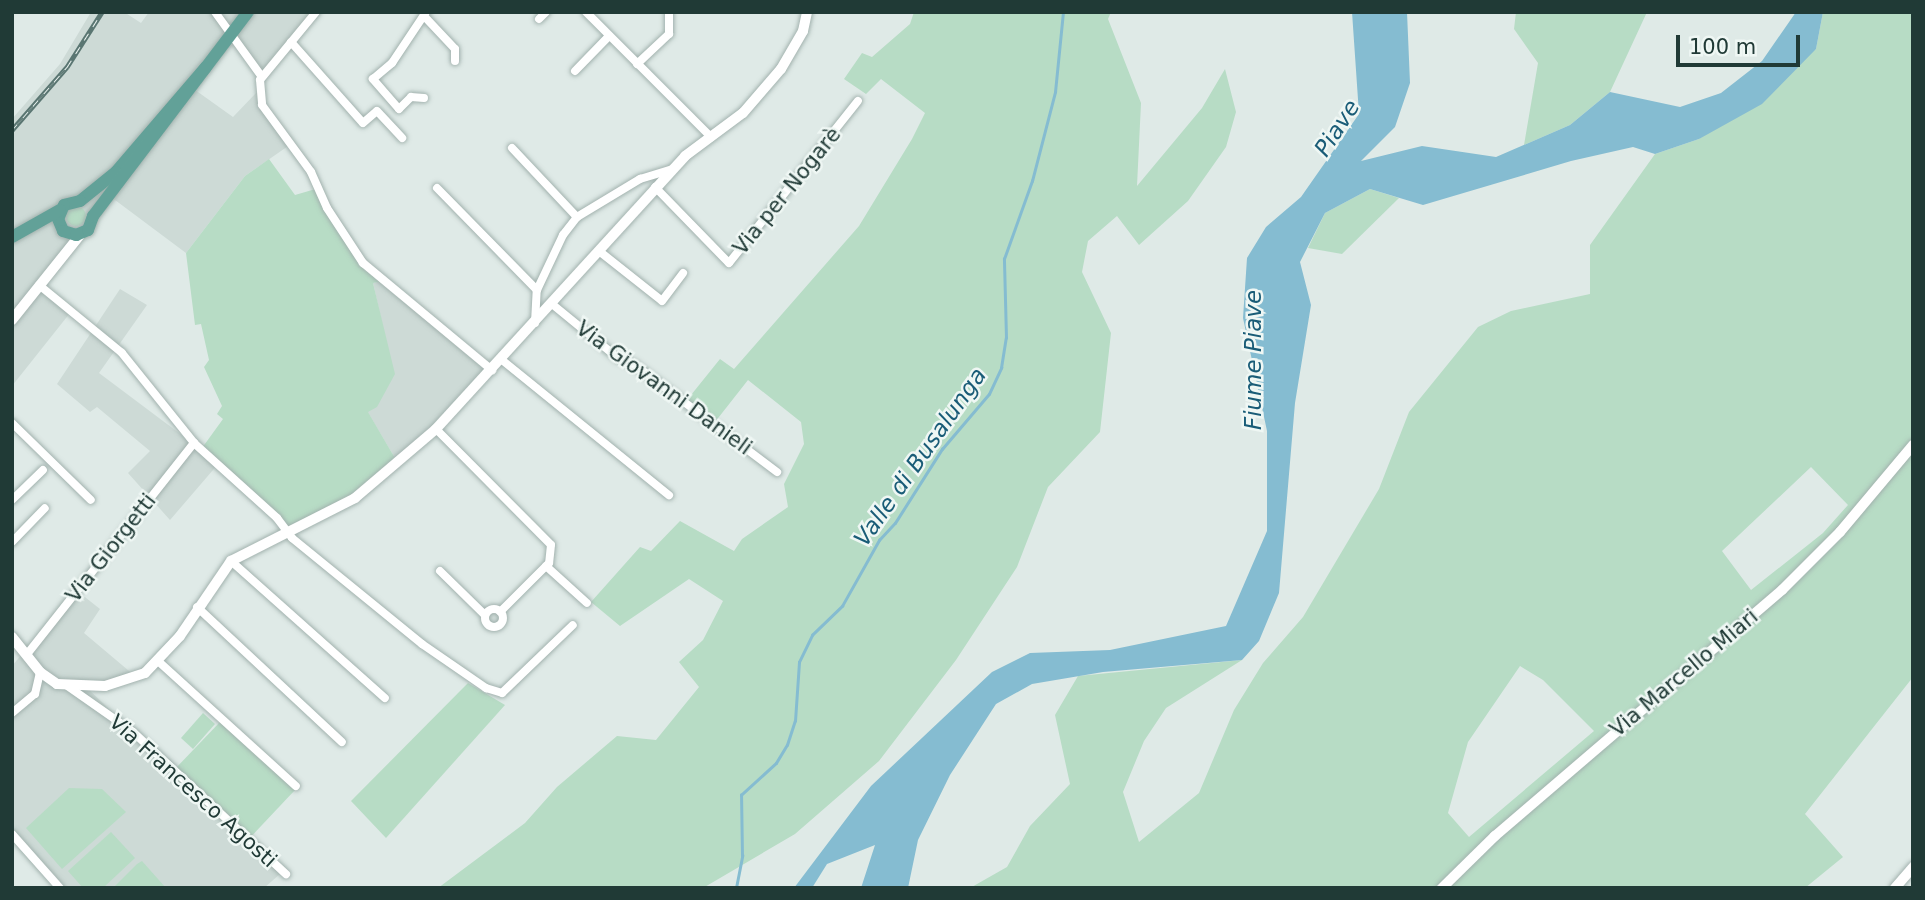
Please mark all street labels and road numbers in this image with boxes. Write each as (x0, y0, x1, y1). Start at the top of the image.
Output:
street label: Via per Nogarè (728, 122, 846, 260)
street label: Via Giovanni Danieli (571, 316, 757, 460)
street label: Via Giorgetti (61, 489, 161, 607)
street label: Via Marcello Miari (1605, 604, 1763, 742)
street label: Via Francesco Agosti (104, 709, 282, 873)

